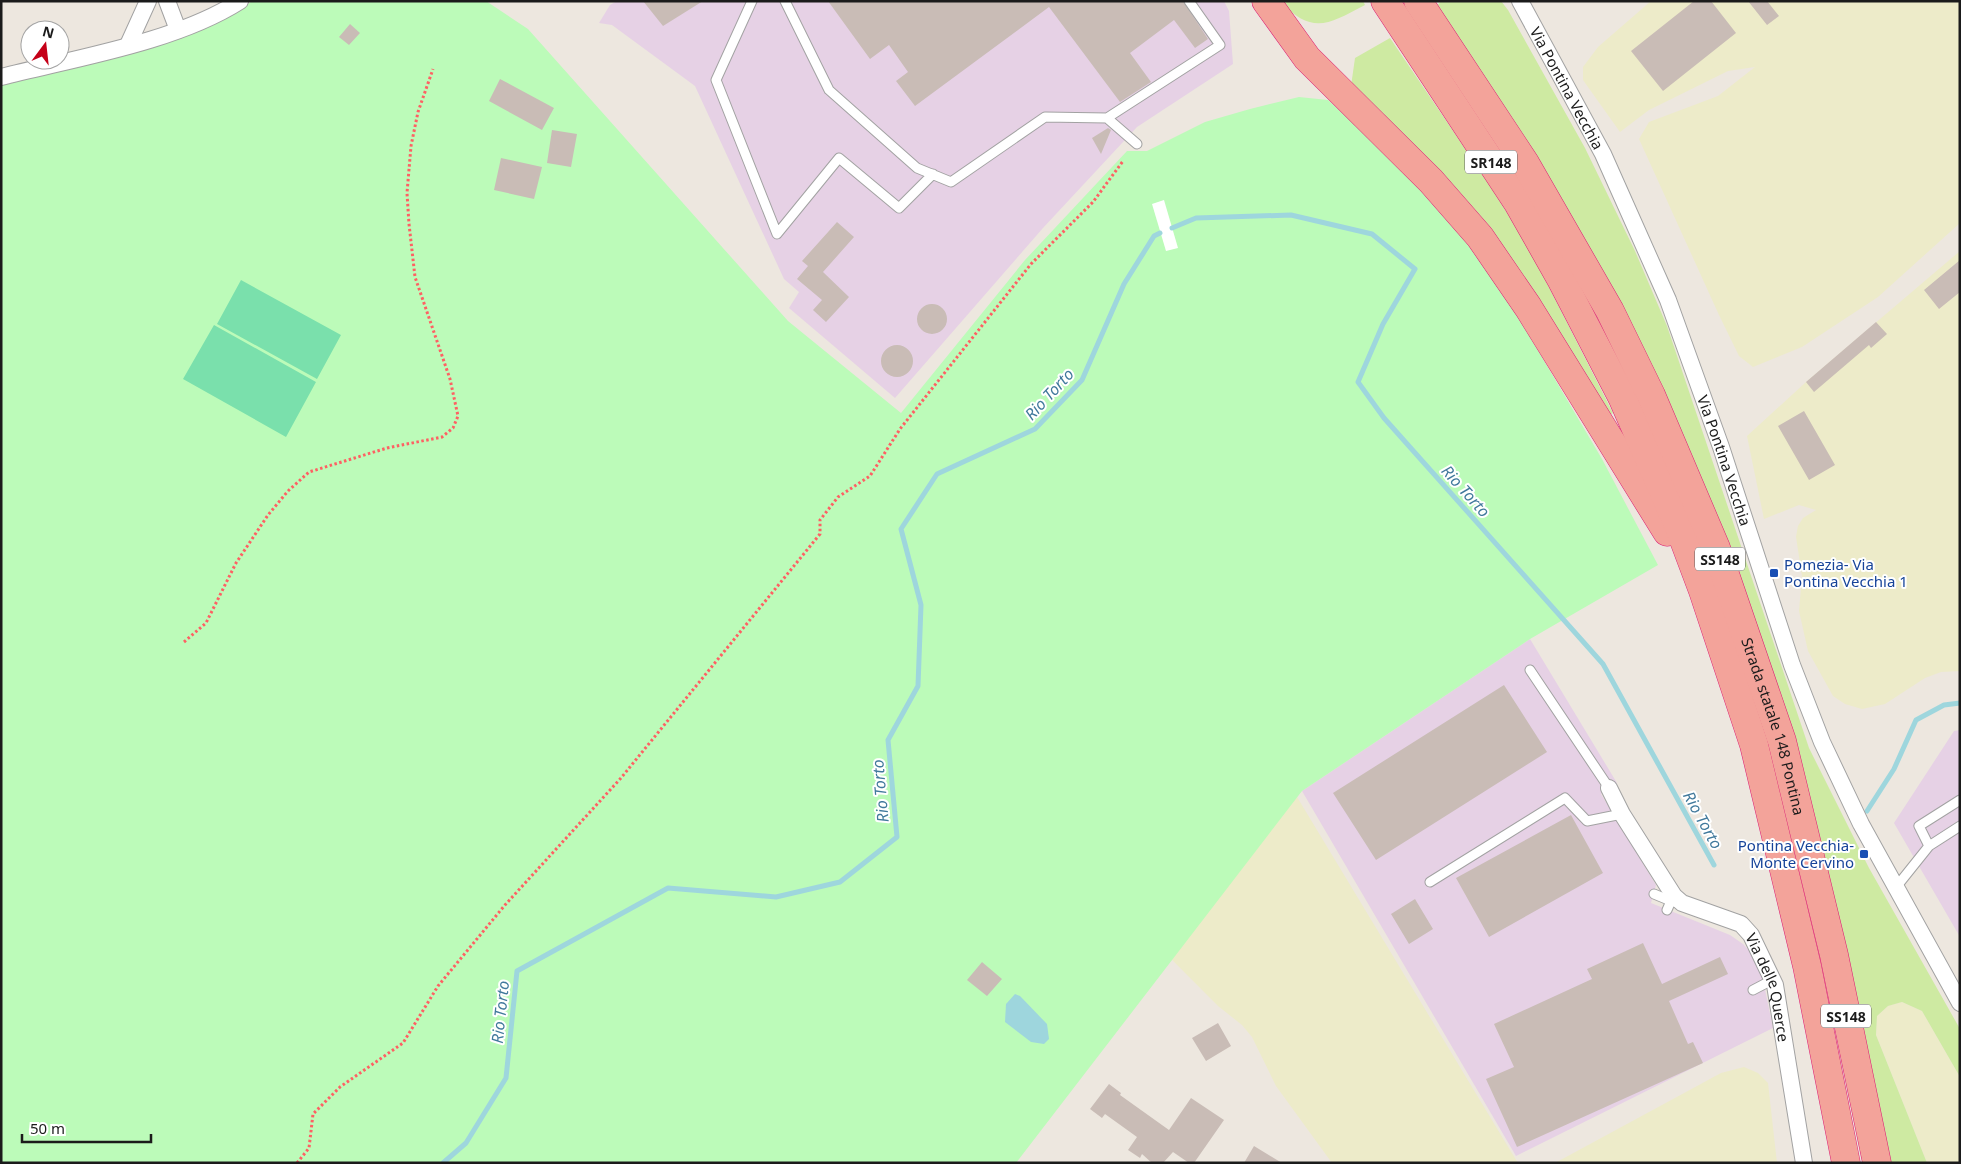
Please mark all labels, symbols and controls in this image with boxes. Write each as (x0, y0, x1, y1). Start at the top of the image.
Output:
north arrow (20, 20, 70, 70)
text: N (41, 21, 56, 43)
street label: Via Pontina Vecchia (1526, 23, 1609, 153)
road number: SR148 (1465, 150, 1517, 173)
water label: Rio Torto (1019, 363, 1079, 425)
street label: Via Pontina Vecchia (1693, 392, 1756, 528)
water label: Rio Torto (1437, 460, 1495, 522)
road number: SS148 (1695, 548, 1745, 570)
place label: Pomezia- Via Pontina Vecchia 1 (1784, 554, 1908, 591)
marker: Pomezia- Via Pontina Vecchia 1 (1768, 567, 1780, 579)
street label: Strada statale 148 Pontina (1737, 635, 1810, 817)
water label: Rio Torto (866, 759, 894, 823)
water label: Rio Torto (1678, 787, 1728, 853)
place label: Pontina Vecchia- Monte Cervino (1738, 835, 1854, 872)
marker: Pontina Vecchia- Monte Cervino (1858, 848, 1870, 860)
street label: Via delle Querce (1741, 929, 1794, 1043)
water label: Rio Torto (486, 979, 514, 1045)
road number: SS148 (1821, 1004, 1871, 1028)
scale bar (22, 1112, 151, 1144)
text: 50 m (30, 1118, 65, 1138)

